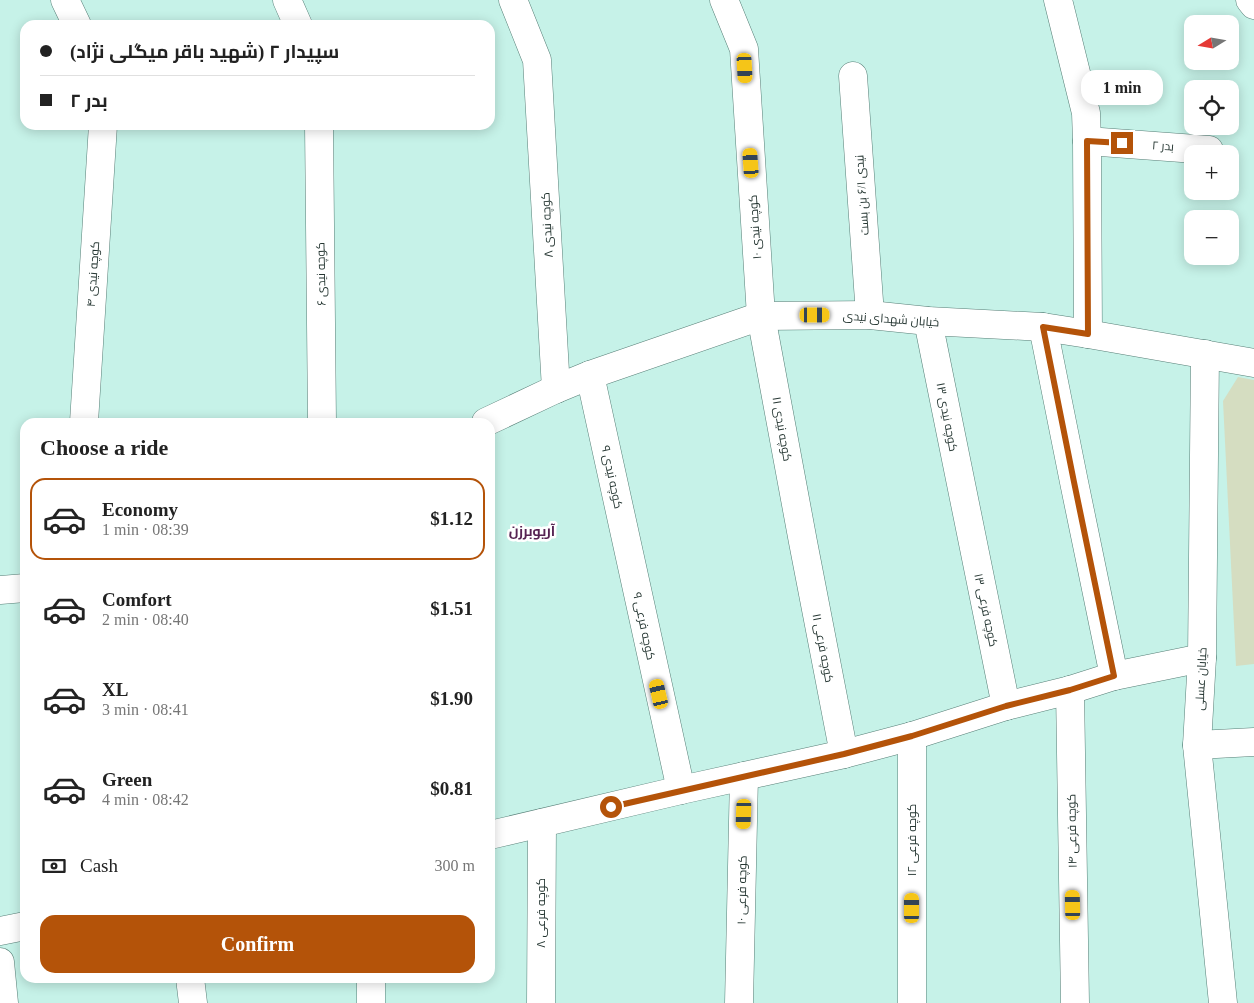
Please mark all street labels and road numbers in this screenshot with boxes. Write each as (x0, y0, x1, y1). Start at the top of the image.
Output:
street label: بدر ۲ (1151, 138, 1175, 154)
street label: نیدی ۶/۱ بن بست (852, 154, 872, 236)
street label: کوچه نیدی ۸ (538, 192, 558, 258)
street label: کوچه نیدی ۱۰ (746, 194, 766, 260)
street label: کوچه نیدی ۴ (84, 241, 104, 308)
street label: کوچه نیدی ۶ (313, 242, 331, 306)
street label: خیابان شهدای نیدی (842, 309, 940, 329)
street label: کوچه نیدی ۱۳ (932, 381, 961, 453)
street label: کوچه نیدی ۱۱ (767, 396, 795, 463)
street label: کوچه نیدی ۹ (597, 444, 626, 510)
street label: کوچه فرعی ۱۳ (969, 572, 1001, 648)
street label: کوچه فرعی ۹ (628, 591, 658, 662)
street label: کوچه فرعی ۱۱ (807, 612, 837, 684)
street label: خیابان عسلی (1192, 647, 1210, 711)
street label: کوچه فرعی ۱۴ (1064, 794, 1082, 868)
street label: کوچه فرعی ۱۲ (905, 804, 921, 876)
street label: کوچه فرعی ۱۰ (734, 855, 752, 925)
street label: کوچه فرعی ۸ (534, 878, 550, 948)

